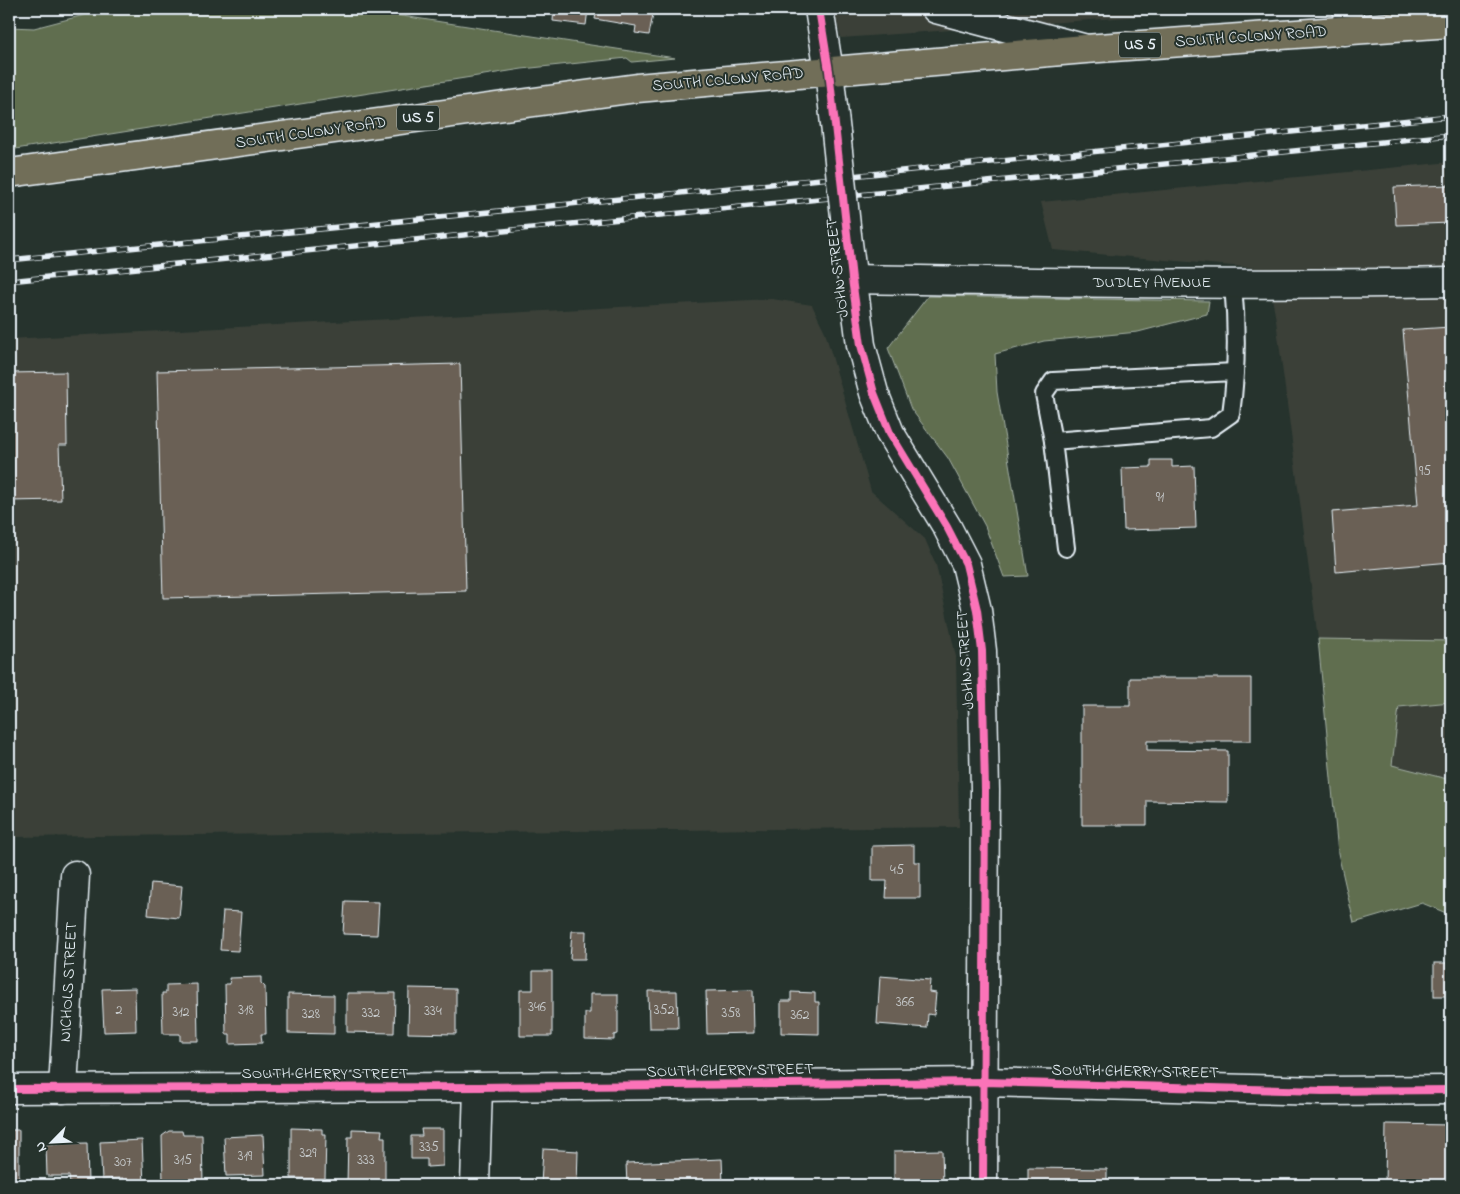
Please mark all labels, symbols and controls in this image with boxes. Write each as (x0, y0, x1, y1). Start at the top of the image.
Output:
street label: SOUTH COLONY ROAD (1174, 20, 1328, 54)
road number: US 5 (1119, 32, 1161, 58)
street label: SOUTH COLONY ROAD (651, 61, 805, 99)
road number: US 5 (397, 106, 439, 130)
street label: SOUTH COLONY ROAD (234, 111, 388, 155)
street label: JOHN STREET (820, 217, 856, 319)
street label: DUDLEY AVENUE (1092, 271, 1211, 295)
house number: 95 (1419, 461, 1431, 482)
house number: 91 (1156, 487, 1165, 508)
street label: JOHN STREET (951, 610, 981, 710)
house number: 45 (890, 860, 904, 881)
street label: NICHOLS STREET (54, 921, 84, 1043)
house number: 366 (896, 992, 914, 1013)
house number: 346 (528, 997, 546, 1018)
house number: 2 (116, 1000, 123, 1021)
house number: 318 (238, 1000, 254, 1021)
house number: 352 (654, 1000, 674, 1021)
house number: 334 (424, 1001, 442, 1022)
house number: 312 (172, 1002, 190, 1023)
house number: 332 (362, 1003, 380, 1024)
house number: 358 (721, 1003, 741, 1024)
house number: 328 (302, 1004, 320, 1025)
house number: 362 (791, 1005, 809, 1026)
street label: SOUTH CHERRY STREET (646, 1058, 814, 1084)
street label: SOUTH CHERRY STREET (1051, 1059, 1219, 1085)
street label: SOUTH CHERRY STREET (241, 1062, 409, 1086)
north arrow (28, 1116, 78, 1166)
house number: 335 (419, 1137, 439, 1158)
text: N (30, 1138, 53, 1155)
house number: 329 (300, 1143, 317, 1164)
house number: 319 (238, 1146, 253, 1167)
house number: 315 (174, 1150, 192, 1171)
house number: 333 (357, 1150, 375, 1171)
house number: 307 (114, 1152, 132, 1173)

